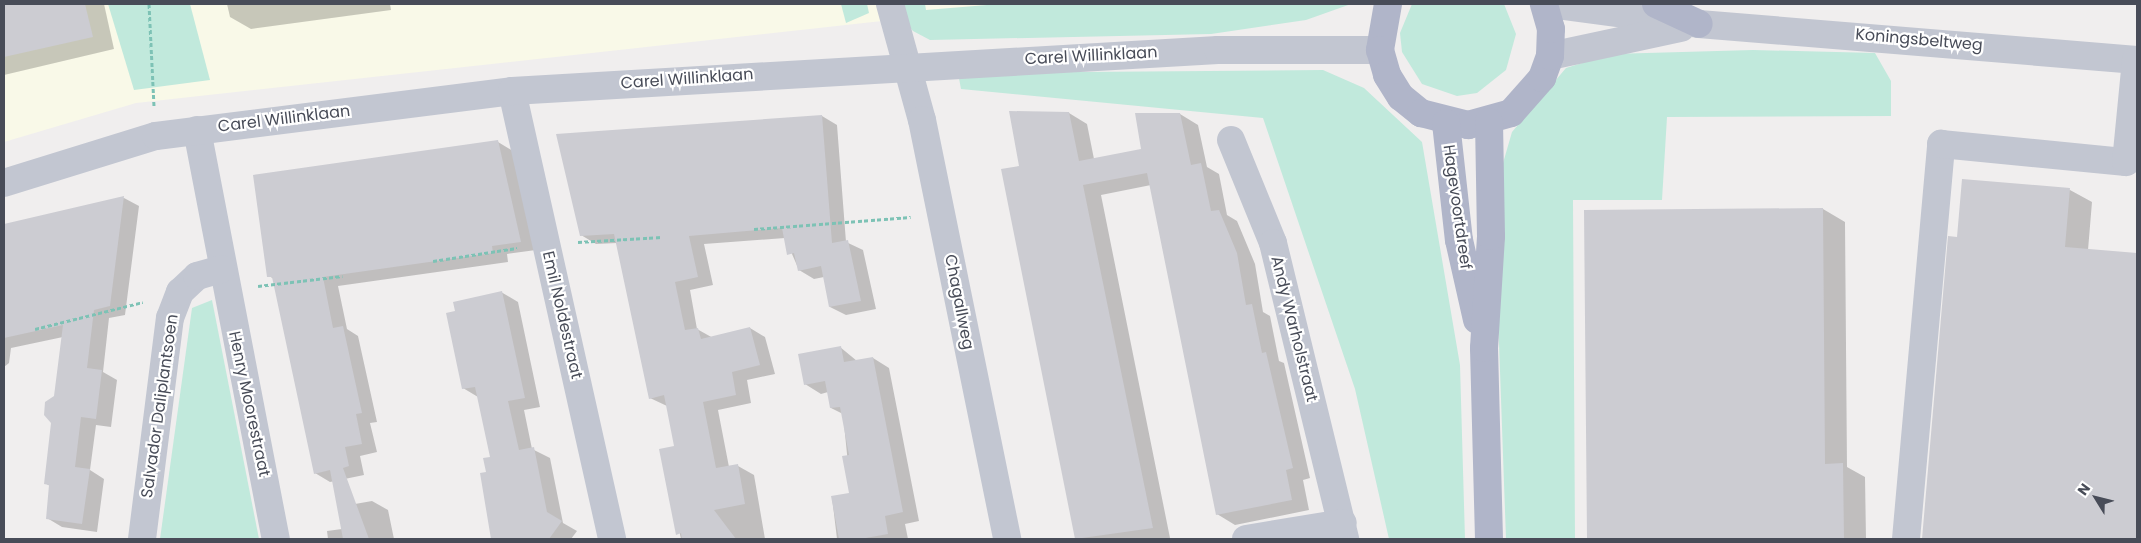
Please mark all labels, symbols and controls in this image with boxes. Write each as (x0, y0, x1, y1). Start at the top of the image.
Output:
street label: Koningsbeltweg (1855, 25, 1983, 55)
street label: Carel Willinklaan (1024, 43, 1158, 69)
street label: Carel Willinklaan (620, 65, 754, 93)
street label: Carel Willinklaan (217, 101, 351, 137)
street label: Hagevoortdreef (1439, 143, 1475, 271)
street label: Emil Noldestraat (538, 249, 586, 381)
street label: Chagallweg (940, 253, 978, 351)
street label: Andy Warholstraat (1267, 254, 1321, 404)
street label: Salvador Daliplantsoen (138, 313, 182, 499)
street label: Henry Moorestraat (224, 330, 274, 478)
north arrow (2071, 473, 2121, 523)
text: N (2073, 479, 2095, 499)

